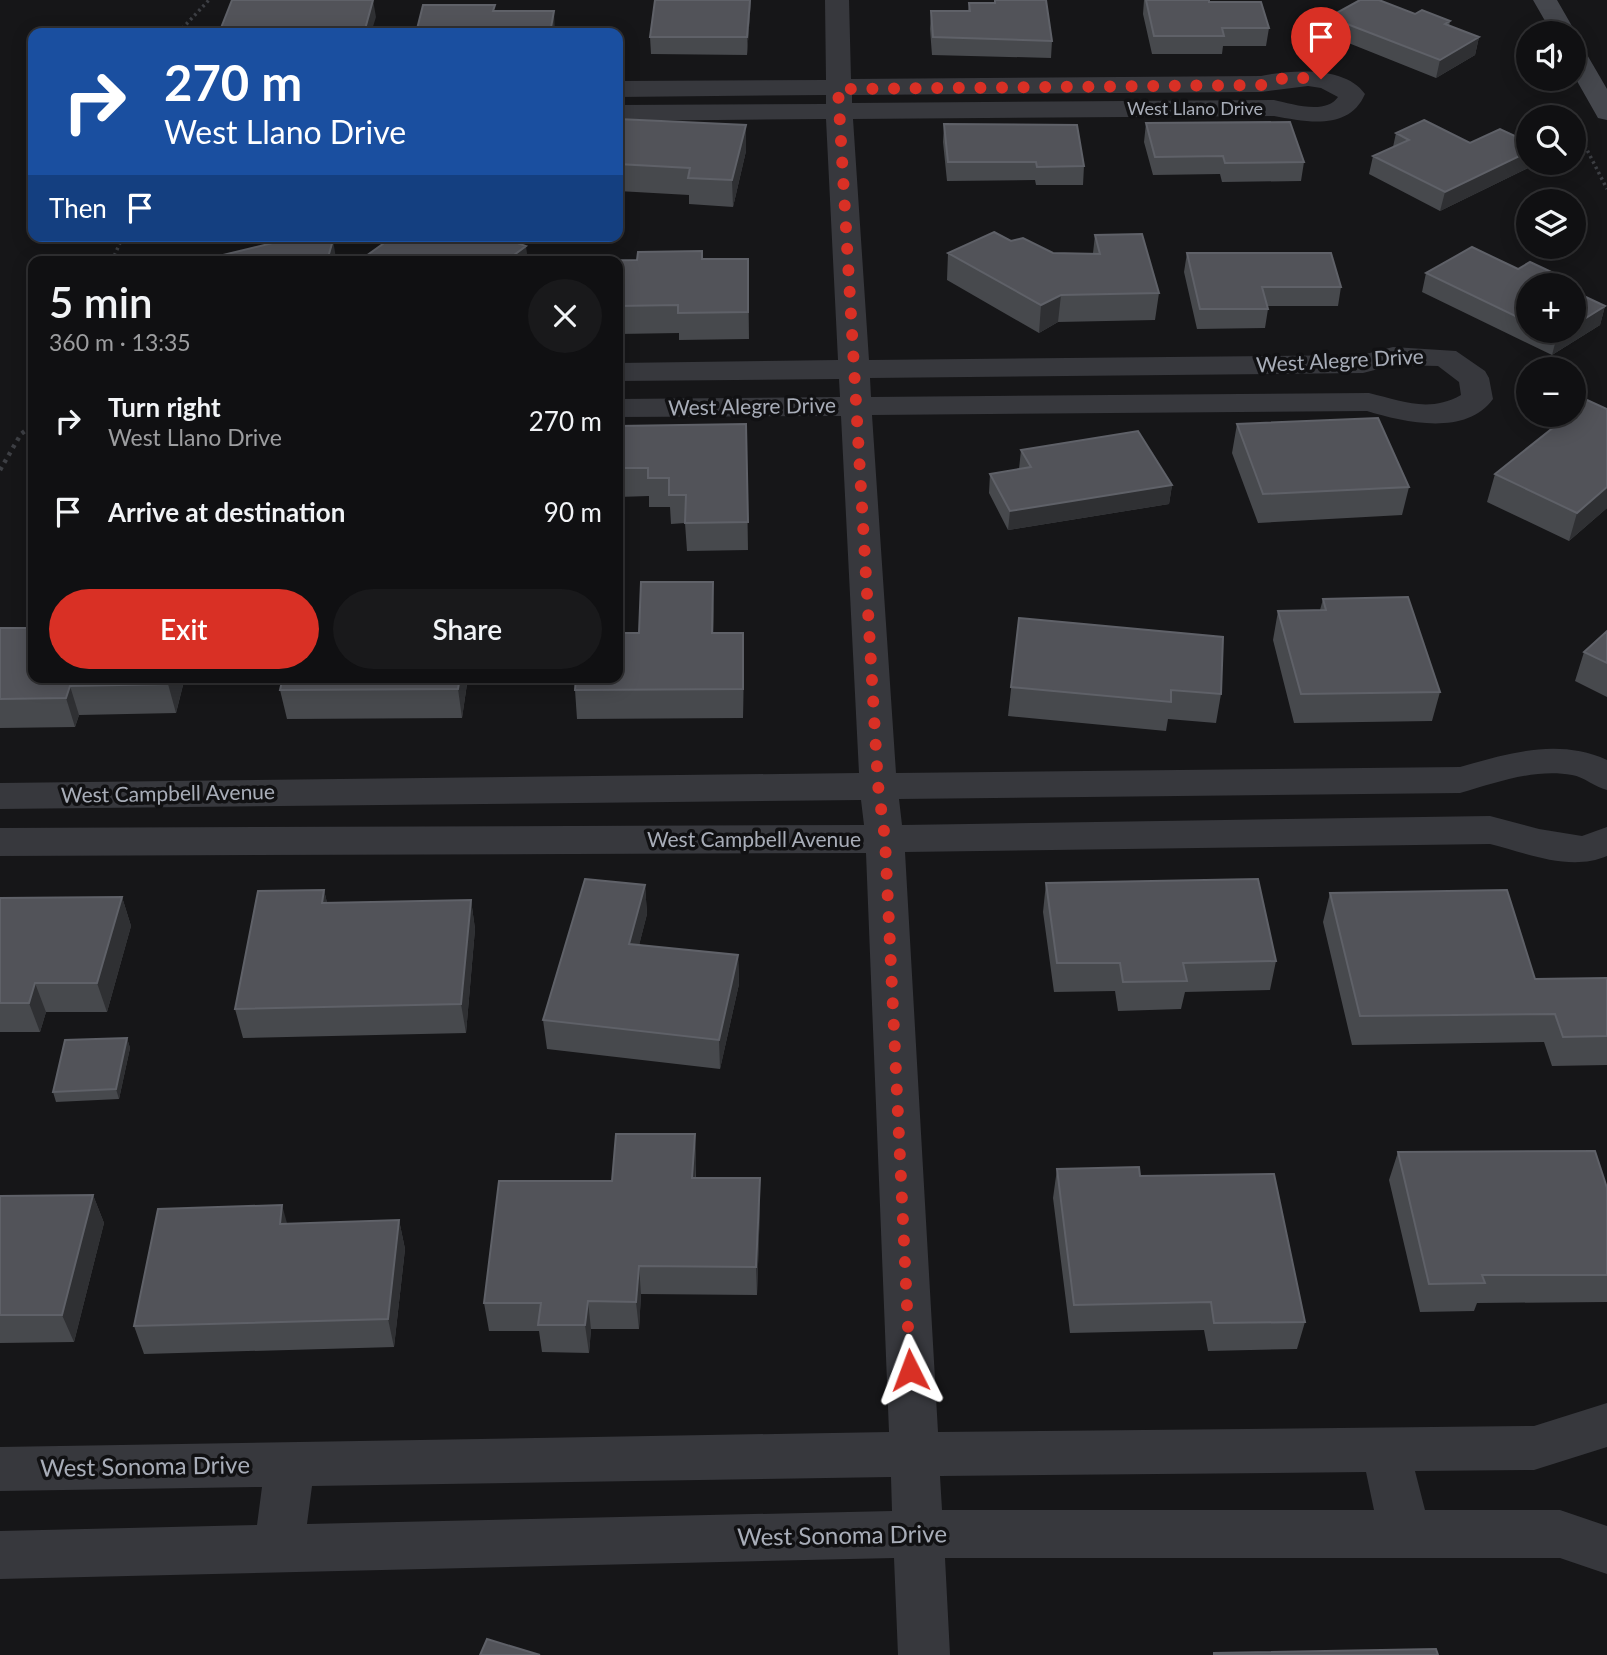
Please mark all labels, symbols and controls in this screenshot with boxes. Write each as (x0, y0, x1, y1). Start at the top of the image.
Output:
pin (1291, 7, 1351, 79)
icon: arrive (1302, 18, 1340, 56)
map controls (1516, 21, 1586, 427)
button: sound (1516, 21, 1586, 91)
text: 270 m (164, 53, 302, 111)
icon: right (49, 56, 140, 147)
street label: West Llano Drive (1127, 97, 1263, 119)
button: search (1516, 105, 1586, 175)
text: West Llano Drive (164, 112, 406, 151)
icon: arrive (121, 189, 159, 227)
button: layers (1516, 189, 1586, 259)
text: Then (49, 192, 107, 224)
button: + (1516, 273, 1586, 343)
text: 5 min (49, 277, 153, 327)
button: close (528, 279, 602, 353)
text: 360 m · 13:35 (49, 328, 191, 356)
street label: West Alegre Drive (1255, 343, 1424, 376)
button: − (1516, 357, 1586, 427)
text: Turn right (108, 391, 221, 423)
street label: West Alegre Drive (668, 392, 836, 419)
icon: right (49, 402, 87, 440)
text: 270 m (529, 405, 602, 437)
text: West Llano Drive (108, 423, 282, 451)
icon: arrive (49, 493, 87, 531)
text: Arrive at destination (108, 496, 345, 528)
text: 90 m (544, 496, 602, 528)
button: Exit (49, 589, 319, 669)
button: Share (333, 589, 602, 669)
street label: West Campbell Avenue (61, 778, 275, 807)
street label: West Campbell Avenue (647, 826, 861, 851)
position arrow (873, 1333, 947, 1407)
street label: West Sonoma Drive (40, 1449, 250, 1482)
street label: West Sonoma Drive (737, 1518, 947, 1551)

